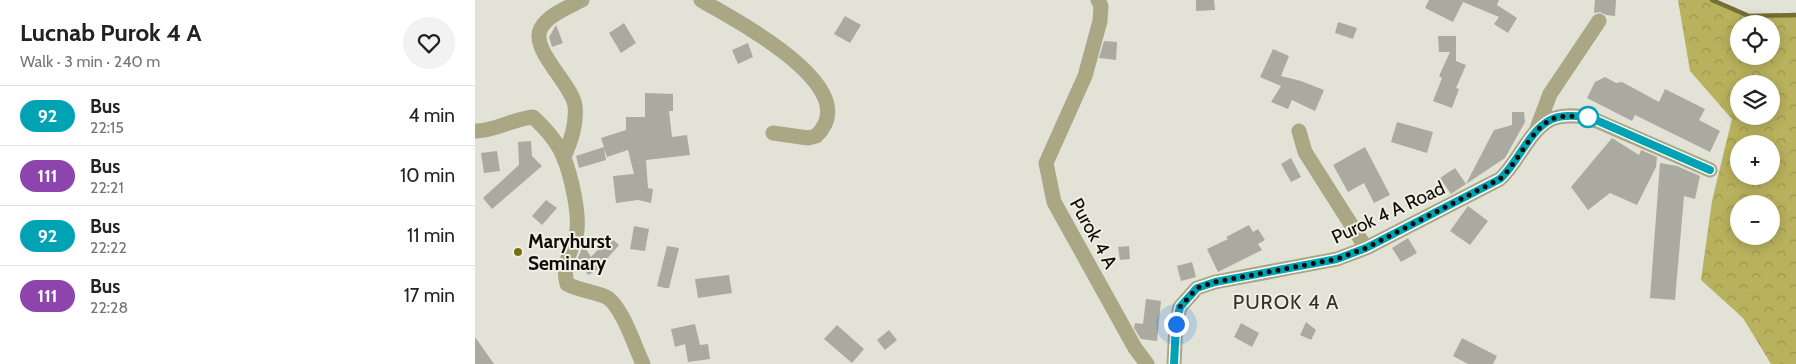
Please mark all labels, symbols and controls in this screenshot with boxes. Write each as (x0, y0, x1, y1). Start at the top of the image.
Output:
map controls (1730, 15, 1780, 245)
button: locate (1730, 15, 1780, 65)
button: heart (403, 17, 455, 69)
text: Lucnab Purok 4 A (20, 18, 201, 47)
text: Walk · 3 min · 240 m (20, 52, 160, 71)
button: layers (1730, 75, 1780, 125)
text: Bus (90, 95, 120, 118)
text: 4 min (408, 104, 455, 127)
text: 92 (38, 105, 57, 127)
unlabelled marker (1577, 106, 1599, 128)
text: 22:15 (90, 118, 124, 137)
button: + (1730, 135, 1780, 185)
text: Bus (90, 155, 120, 178)
text: 10 min (400, 164, 455, 187)
text: 111 (38, 165, 57, 187)
street label: Purok 4 A Road (1328, 176, 1448, 249)
text: 22:21 (90, 178, 124, 197)
street label: Purok 4 A (1065, 194, 1122, 273)
button: − (1730, 195, 1780, 245)
text: Bus (90, 215, 120, 238)
text: 11 min (407, 224, 455, 247)
text: 92 (38, 225, 57, 247)
place label: Maryhurst Seminary (528, 230, 612, 275)
text: 22:22 (90, 238, 127, 257)
marker: Maryhurst Seminary (512, 246, 524, 258)
text: Bus (90, 275, 120, 298)
text: 17 min (404, 284, 455, 307)
text: 111 (38, 285, 57, 307)
district label: PUROK 4 A (1233, 290, 1339, 314)
text: 22:28 (90, 298, 128, 317)
your location (1164, 312, 1189, 337)

